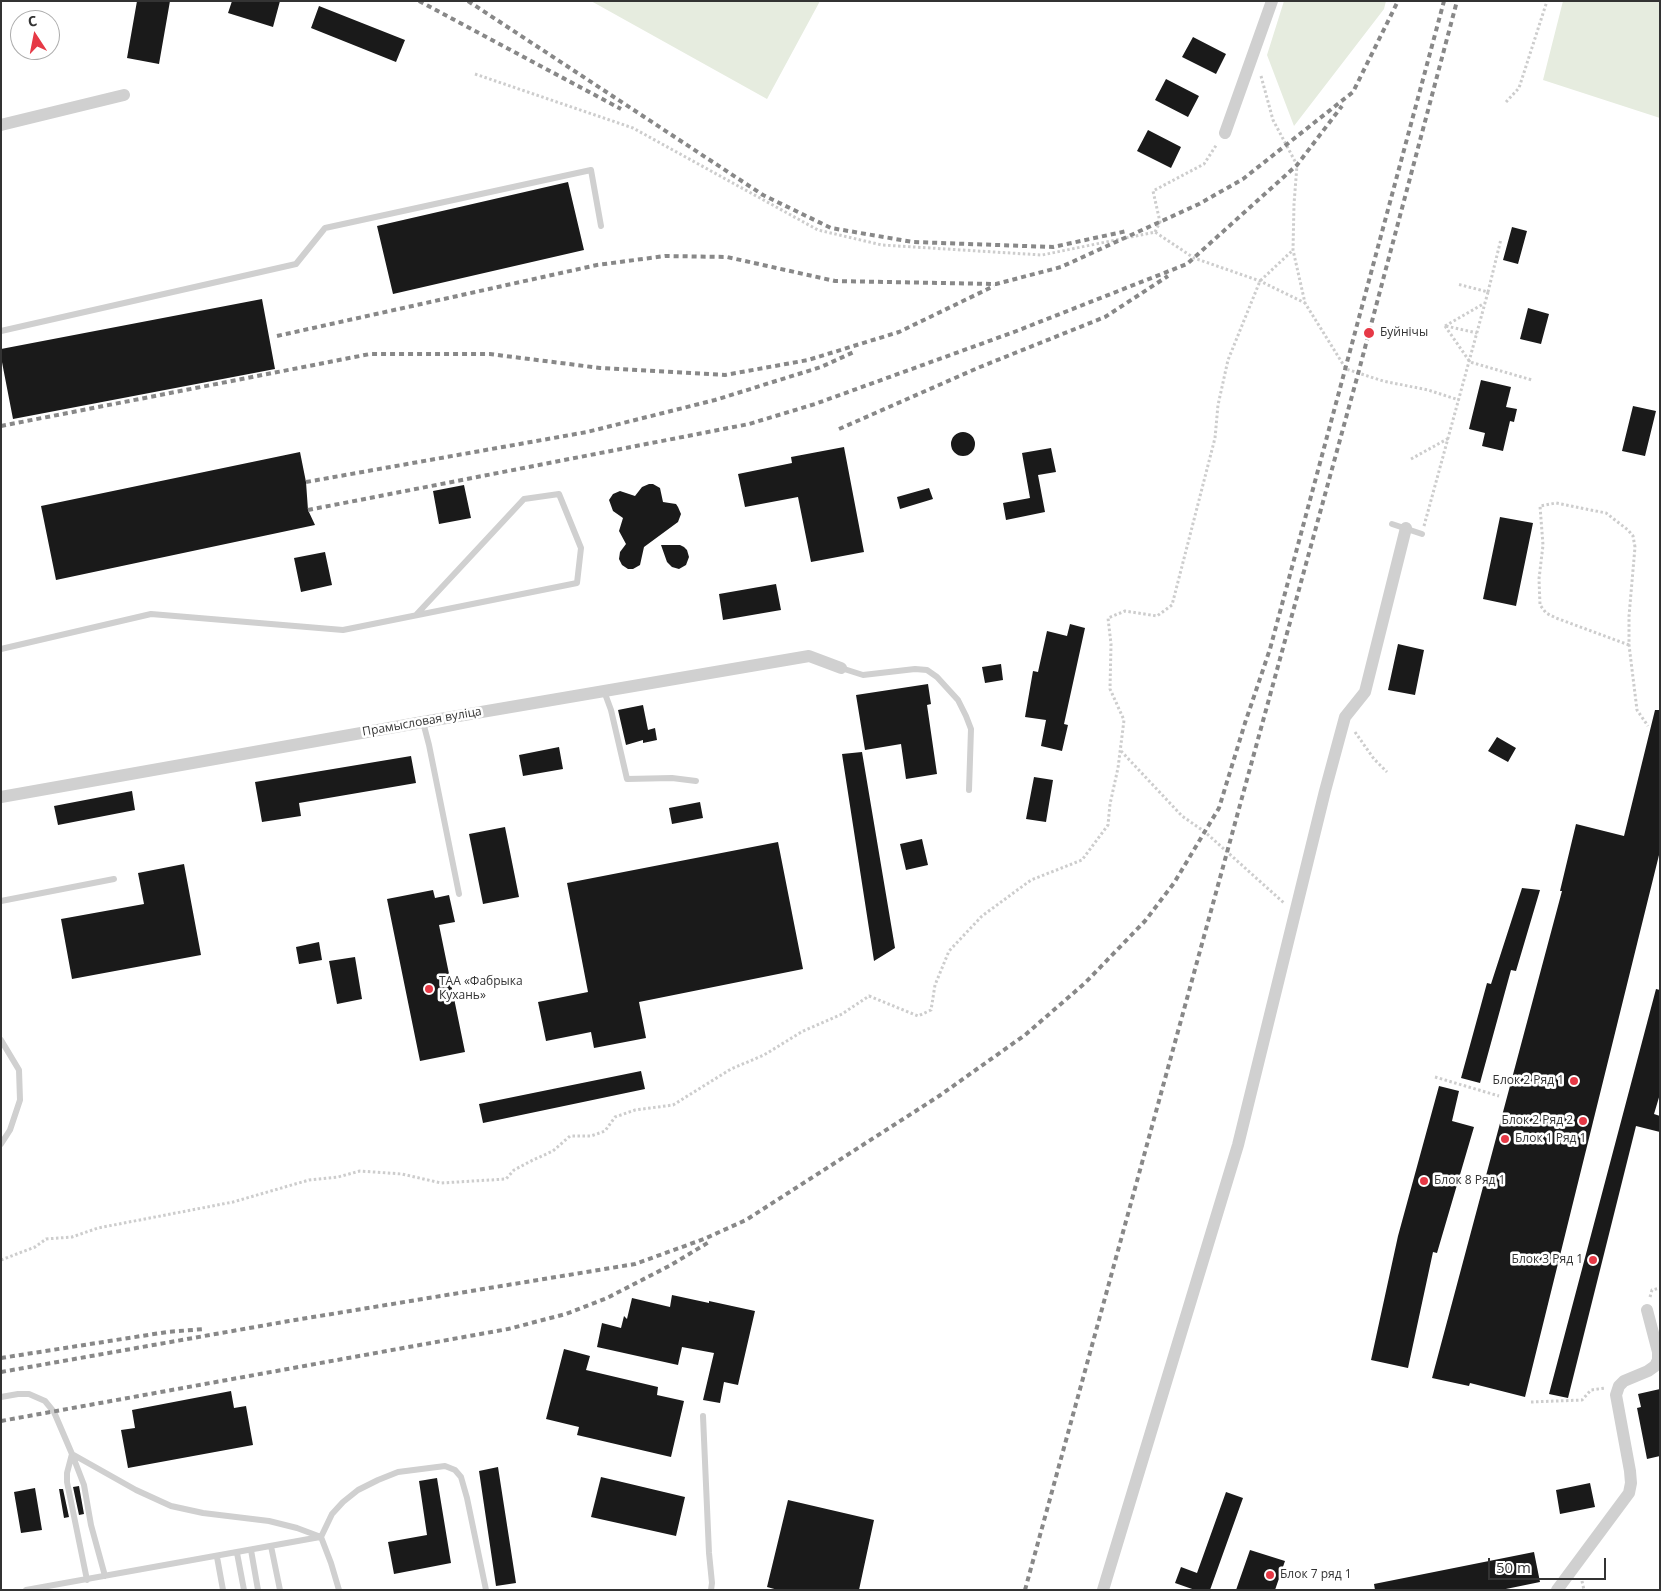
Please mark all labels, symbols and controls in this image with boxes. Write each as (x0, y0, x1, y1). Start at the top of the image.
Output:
north arrow (10, 10, 60, 60)
text: С (26, 11, 38, 31)
marker: Буйнічы (1362, 326, 1376, 340)
place label: Буйнічы (1380, 326, 1428, 340)
street label: Прамысловая вуліца (361, 704, 483, 740)
place label: ТАА «Фабрыка Кухань» (439, 975, 523, 1003)
marker: ТАА «Фабрыка Кухань» (423, 983, 435, 995)
place label: Блок 2 Ряд 1 (1493, 1074, 1564, 1088)
marker: Блок 2 Ряд 1 (1568, 1075, 1580, 1087)
place label: Блок 2 Ряд 2 (1502, 1114, 1573, 1128)
marker: Блок 2 Ряд 2 (1577, 1115, 1589, 1127)
place label: Блок 1 Ряд 1 (1515, 1132, 1586, 1146)
marker: Блок 1 Ряд 1 (1499, 1133, 1511, 1145)
place label: Блок 8 Ряд 1 (1434, 1174, 1505, 1188)
marker: Блок 8 Ряд 1 (1418, 1175, 1430, 1187)
place label: Блок 3 Ряд 1 (1512, 1253, 1583, 1267)
marker: Блок 3 Ряд 1 (1587, 1254, 1599, 1266)
scale bar (1491, 1548, 1608, 1580)
text: 50 m (1496, 1557, 1531, 1577)
place label: Блок 7 ряд 1 (1280, 1568, 1352, 1582)
marker: Блок 7 ряд 1 (1264, 1569, 1276, 1581)

